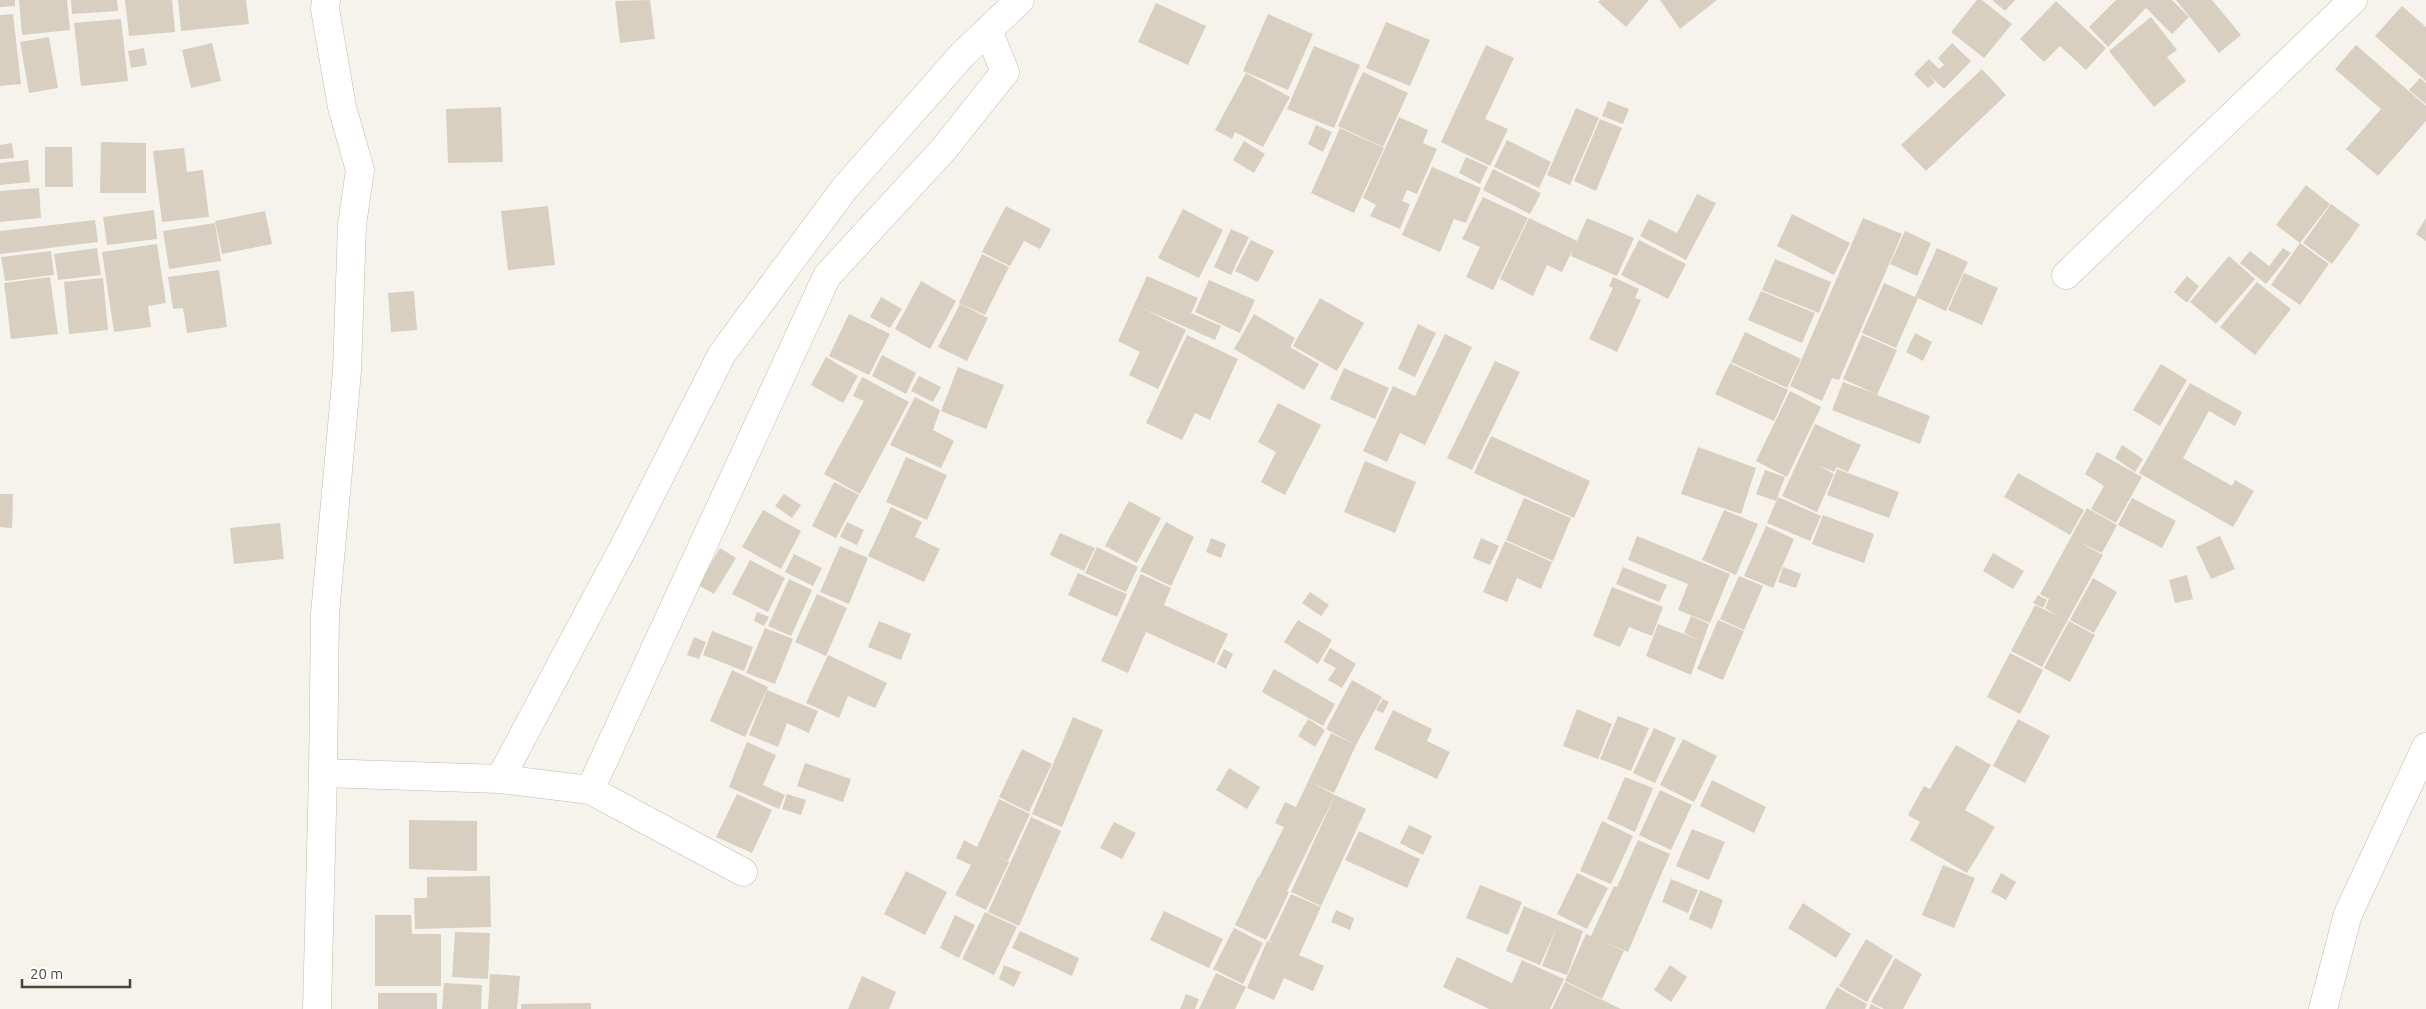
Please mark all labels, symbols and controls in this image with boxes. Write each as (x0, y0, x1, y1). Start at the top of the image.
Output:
scale bar (22, 956, 130, 988)
text: 20 m (30, 965, 63, 982)

